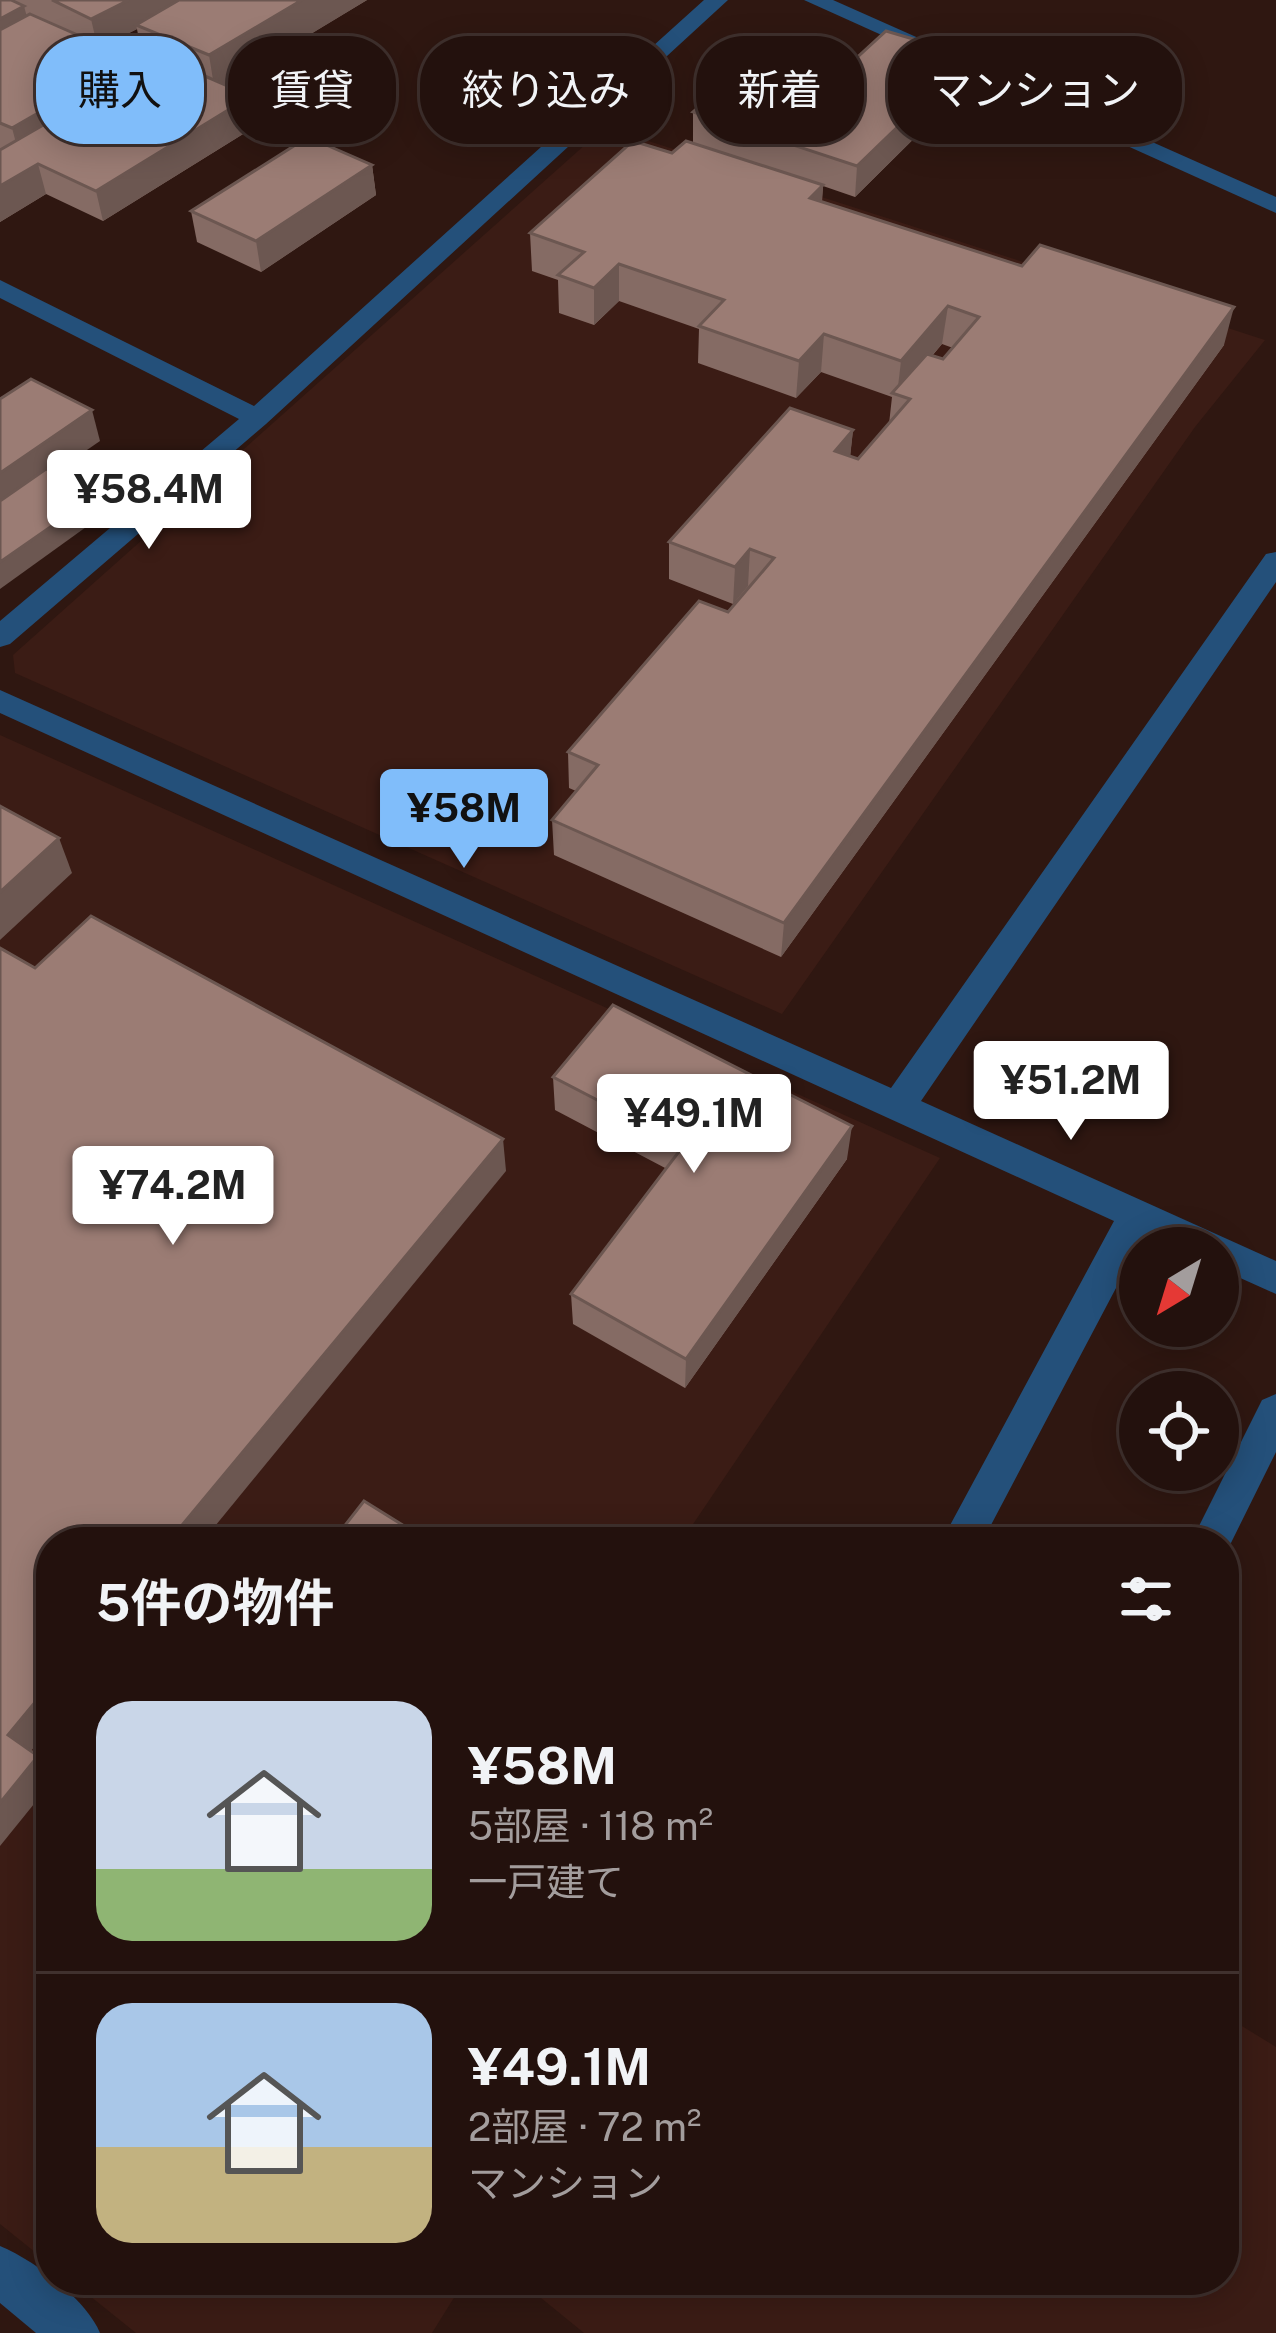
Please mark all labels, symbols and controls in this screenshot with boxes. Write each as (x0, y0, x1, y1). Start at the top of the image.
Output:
chip: 購入 (36, 36, 204, 144)
chip: 賃貸 (228, 36, 396, 144)
chip: 絞り込み (420, 36, 672, 144)
chip: 新着 (696, 36, 864, 144)
chip: マンション (888, 36, 1182, 144)
pin: ¥58.4M (51, 450, 247, 552)
text: ¥58.4M (74, 466, 224, 512)
pin: ¥58M (393, 769, 535, 871)
text: ¥58M (407, 785, 521, 831)
pin: ¥51.2M (973, 1041, 1169, 1143)
text: ¥51.2M (1001, 1057, 1141, 1103)
pin: ¥49.1M (596, 1074, 792, 1176)
text: ¥49.1M (624, 1090, 764, 1136)
pin: ¥74.2M (75, 1146, 271, 1248)
text: ¥74.2M (99, 1162, 247, 1208)
north arrow (1119, 1227, 1239, 1347)
map controls (1119, 1227, 1239, 1491)
button: locate (1119, 1371, 1239, 1491)
icon: filters (1113, 1566, 1179, 1632)
text: 5件の物件 (96, 1573, 334, 1632)
text: ¥58M (468, 1736, 617, 1795)
icon: home (192, 1749, 336, 1893)
text: 5部屋 · 118 m² (468, 1803, 713, 1849)
text: 一戸建て (468, 1859, 624, 1905)
text: ¥49.1M (468, 2037, 651, 2096)
icon: home (192, 2051, 336, 2195)
text: 2部屋 · 72 m² (468, 2104, 701, 2150)
text: マンション (468, 2160, 663, 2206)

